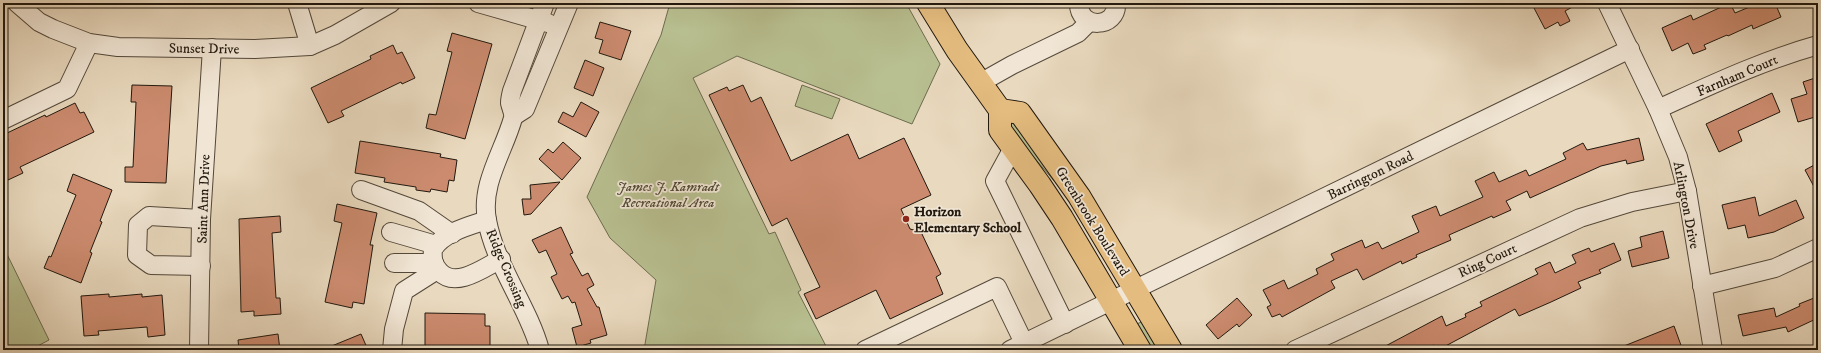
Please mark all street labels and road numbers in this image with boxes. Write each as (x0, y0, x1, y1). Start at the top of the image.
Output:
street label: Sunset Drive (169, 39, 240, 59)
street label: Farnham Court (1694, 51, 1781, 101)
street label: Barrington Road (1324, 147, 1416, 204)
street label: Saint Ann Drive (193, 154, 215, 244)
street label: Arlington Drive (1669, 160, 1703, 251)
street label: Greenbrook Boulevard (1051, 163, 1133, 280)
street label: Ridge Crossing (481, 226, 531, 311)
street label: Ring Court (1455, 239, 1520, 282)

